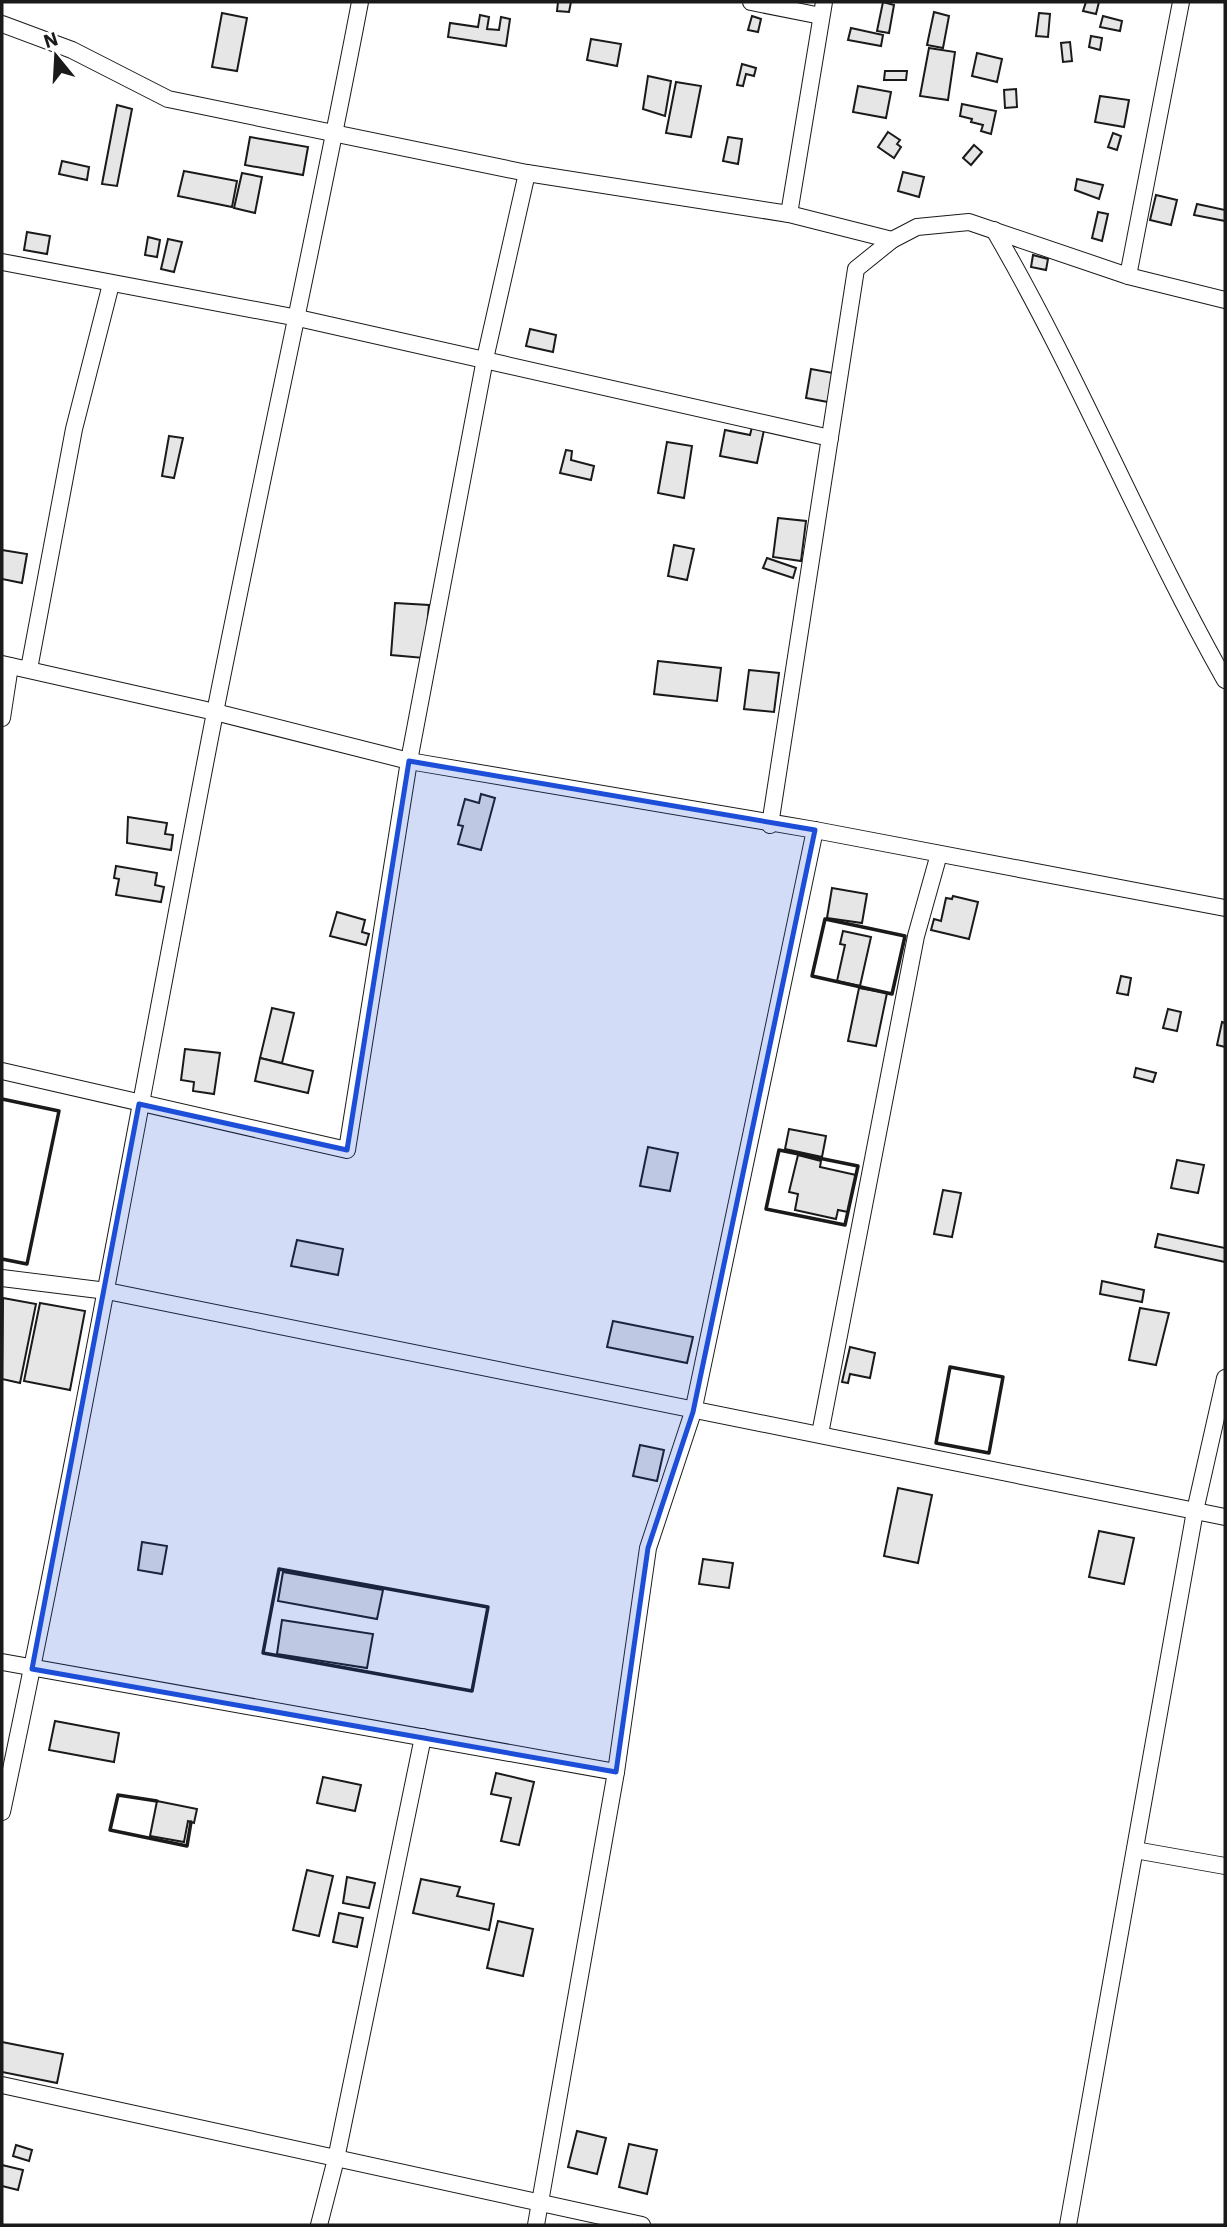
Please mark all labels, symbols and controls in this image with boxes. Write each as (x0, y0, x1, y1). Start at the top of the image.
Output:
north arrow (21, 21, 91, 91)
text: N (40, 26, 61, 53)

